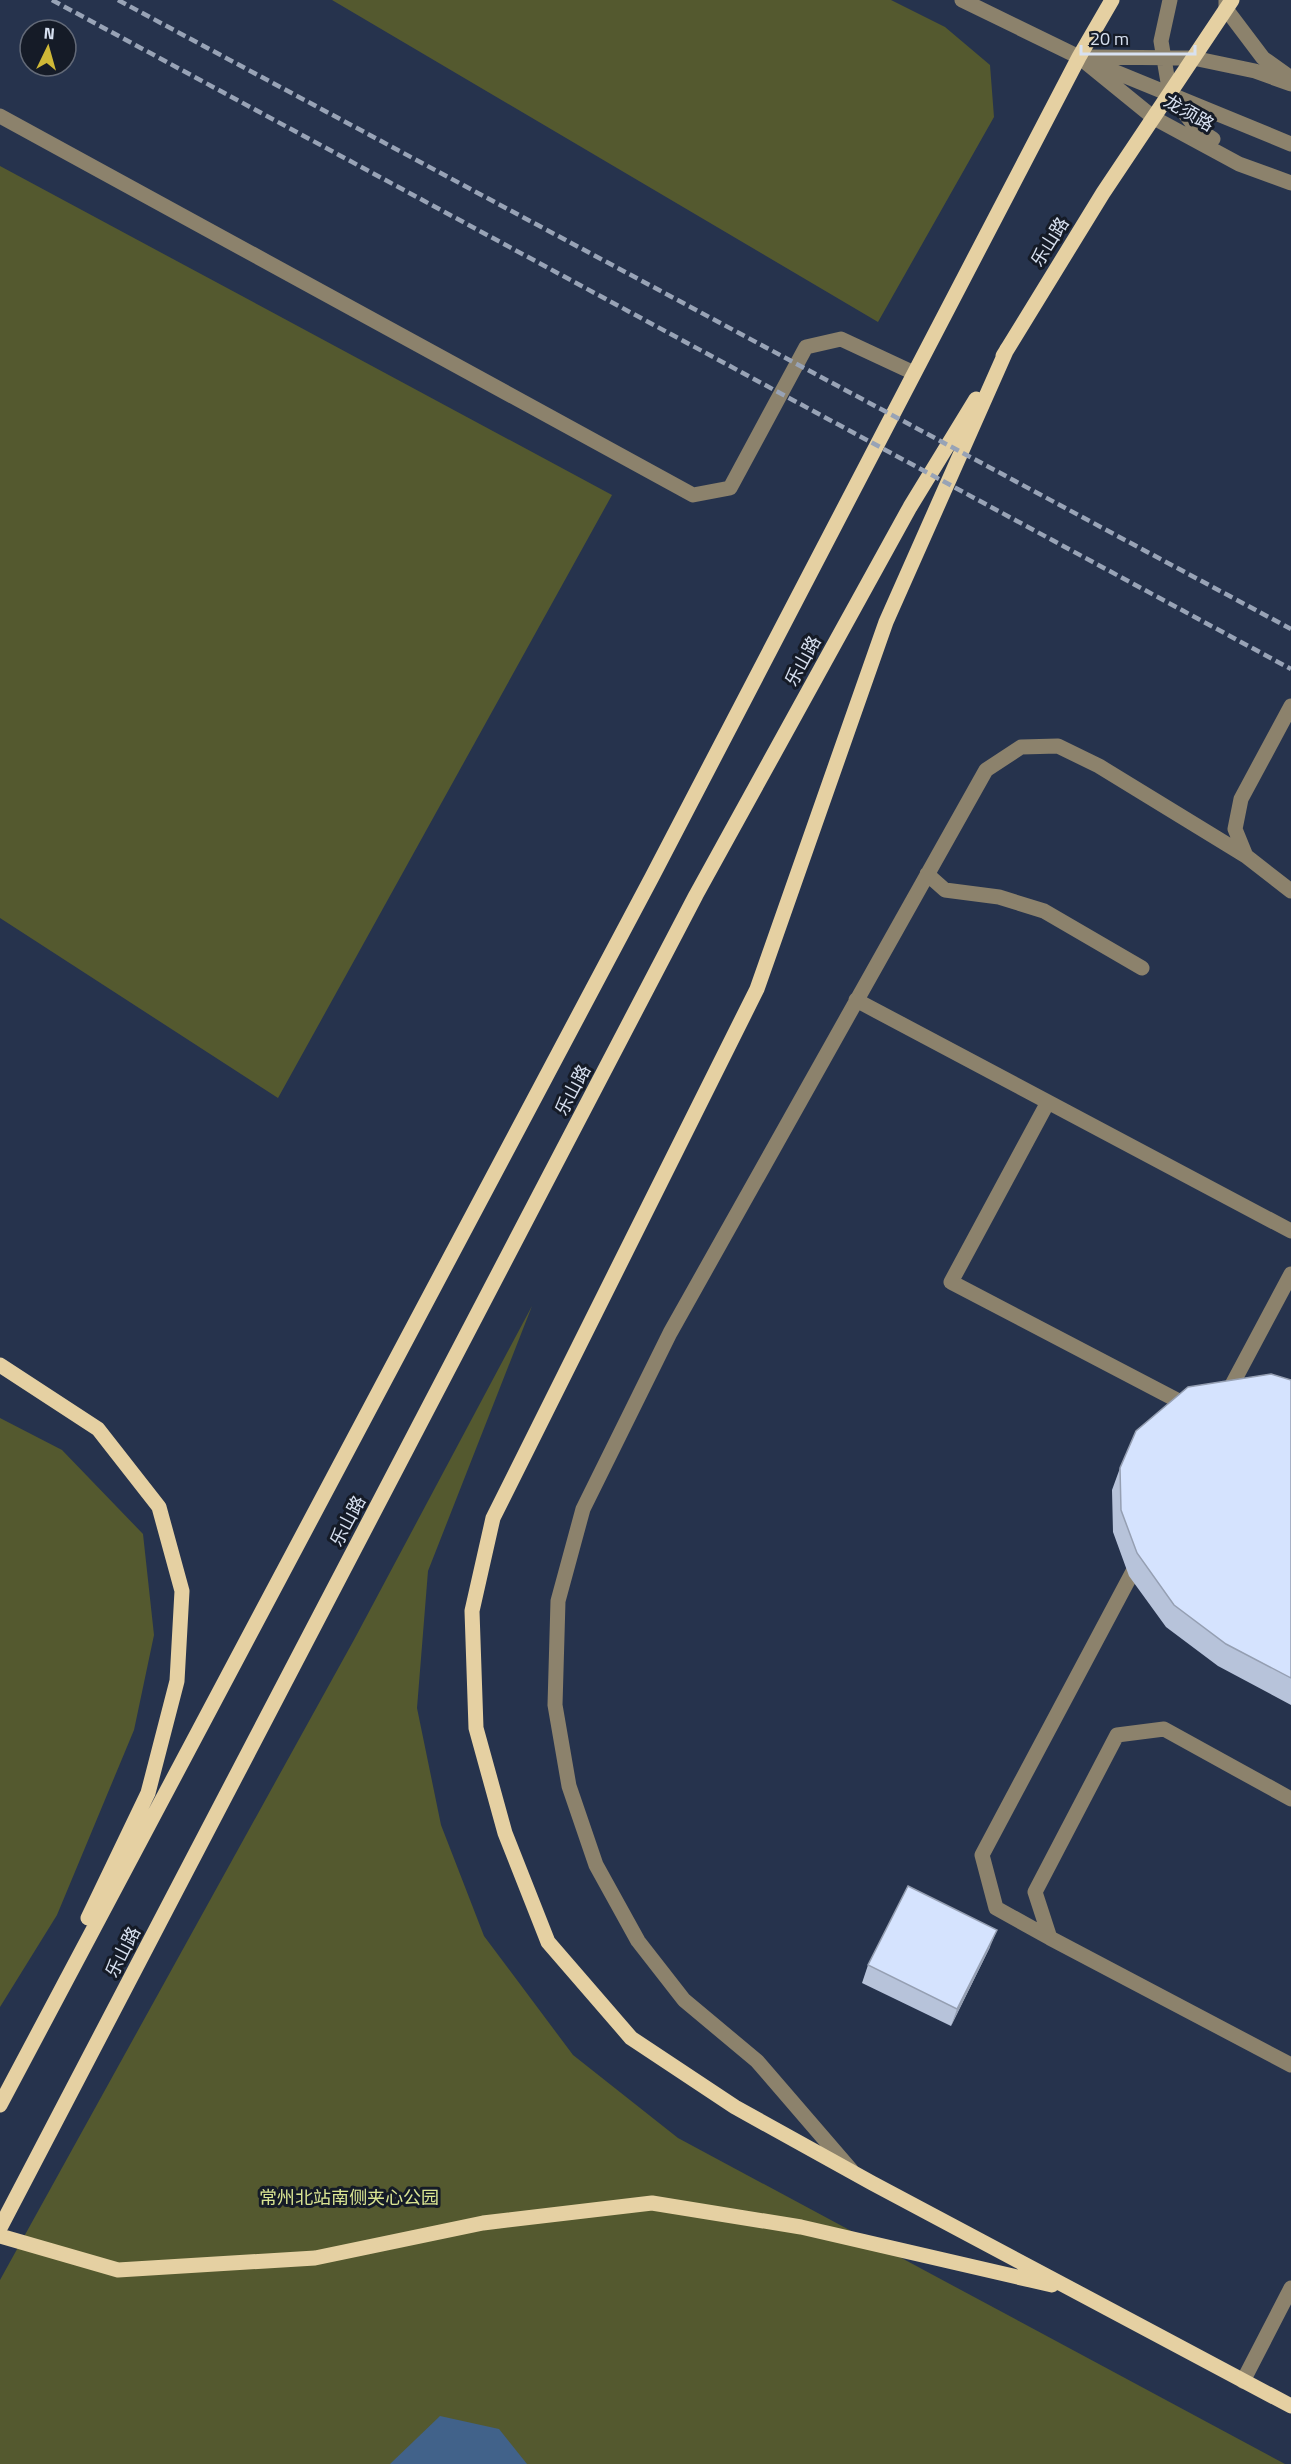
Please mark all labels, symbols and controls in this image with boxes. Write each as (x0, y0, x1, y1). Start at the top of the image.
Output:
north arrow (18, 18, 78, 78)
scale bar (1081, 18, 1195, 56)
text: N (43, 21, 56, 45)
text: 20 m (1090, 25, 1129, 52)
street label: 龙须路 (1159, 87, 1219, 138)
street label: 乐山路 (1024, 212, 1075, 272)
street label: 乐山路 (778, 631, 827, 691)
street label: 乐山路 (548, 1060, 597, 1120)
street label: 乐山路 (323, 1491, 372, 1551)
street label: 乐山路 (98, 1922, 147, 1982)
park label: 常州北站南侧夹心公园 (259, 2184, 439, 2211)

